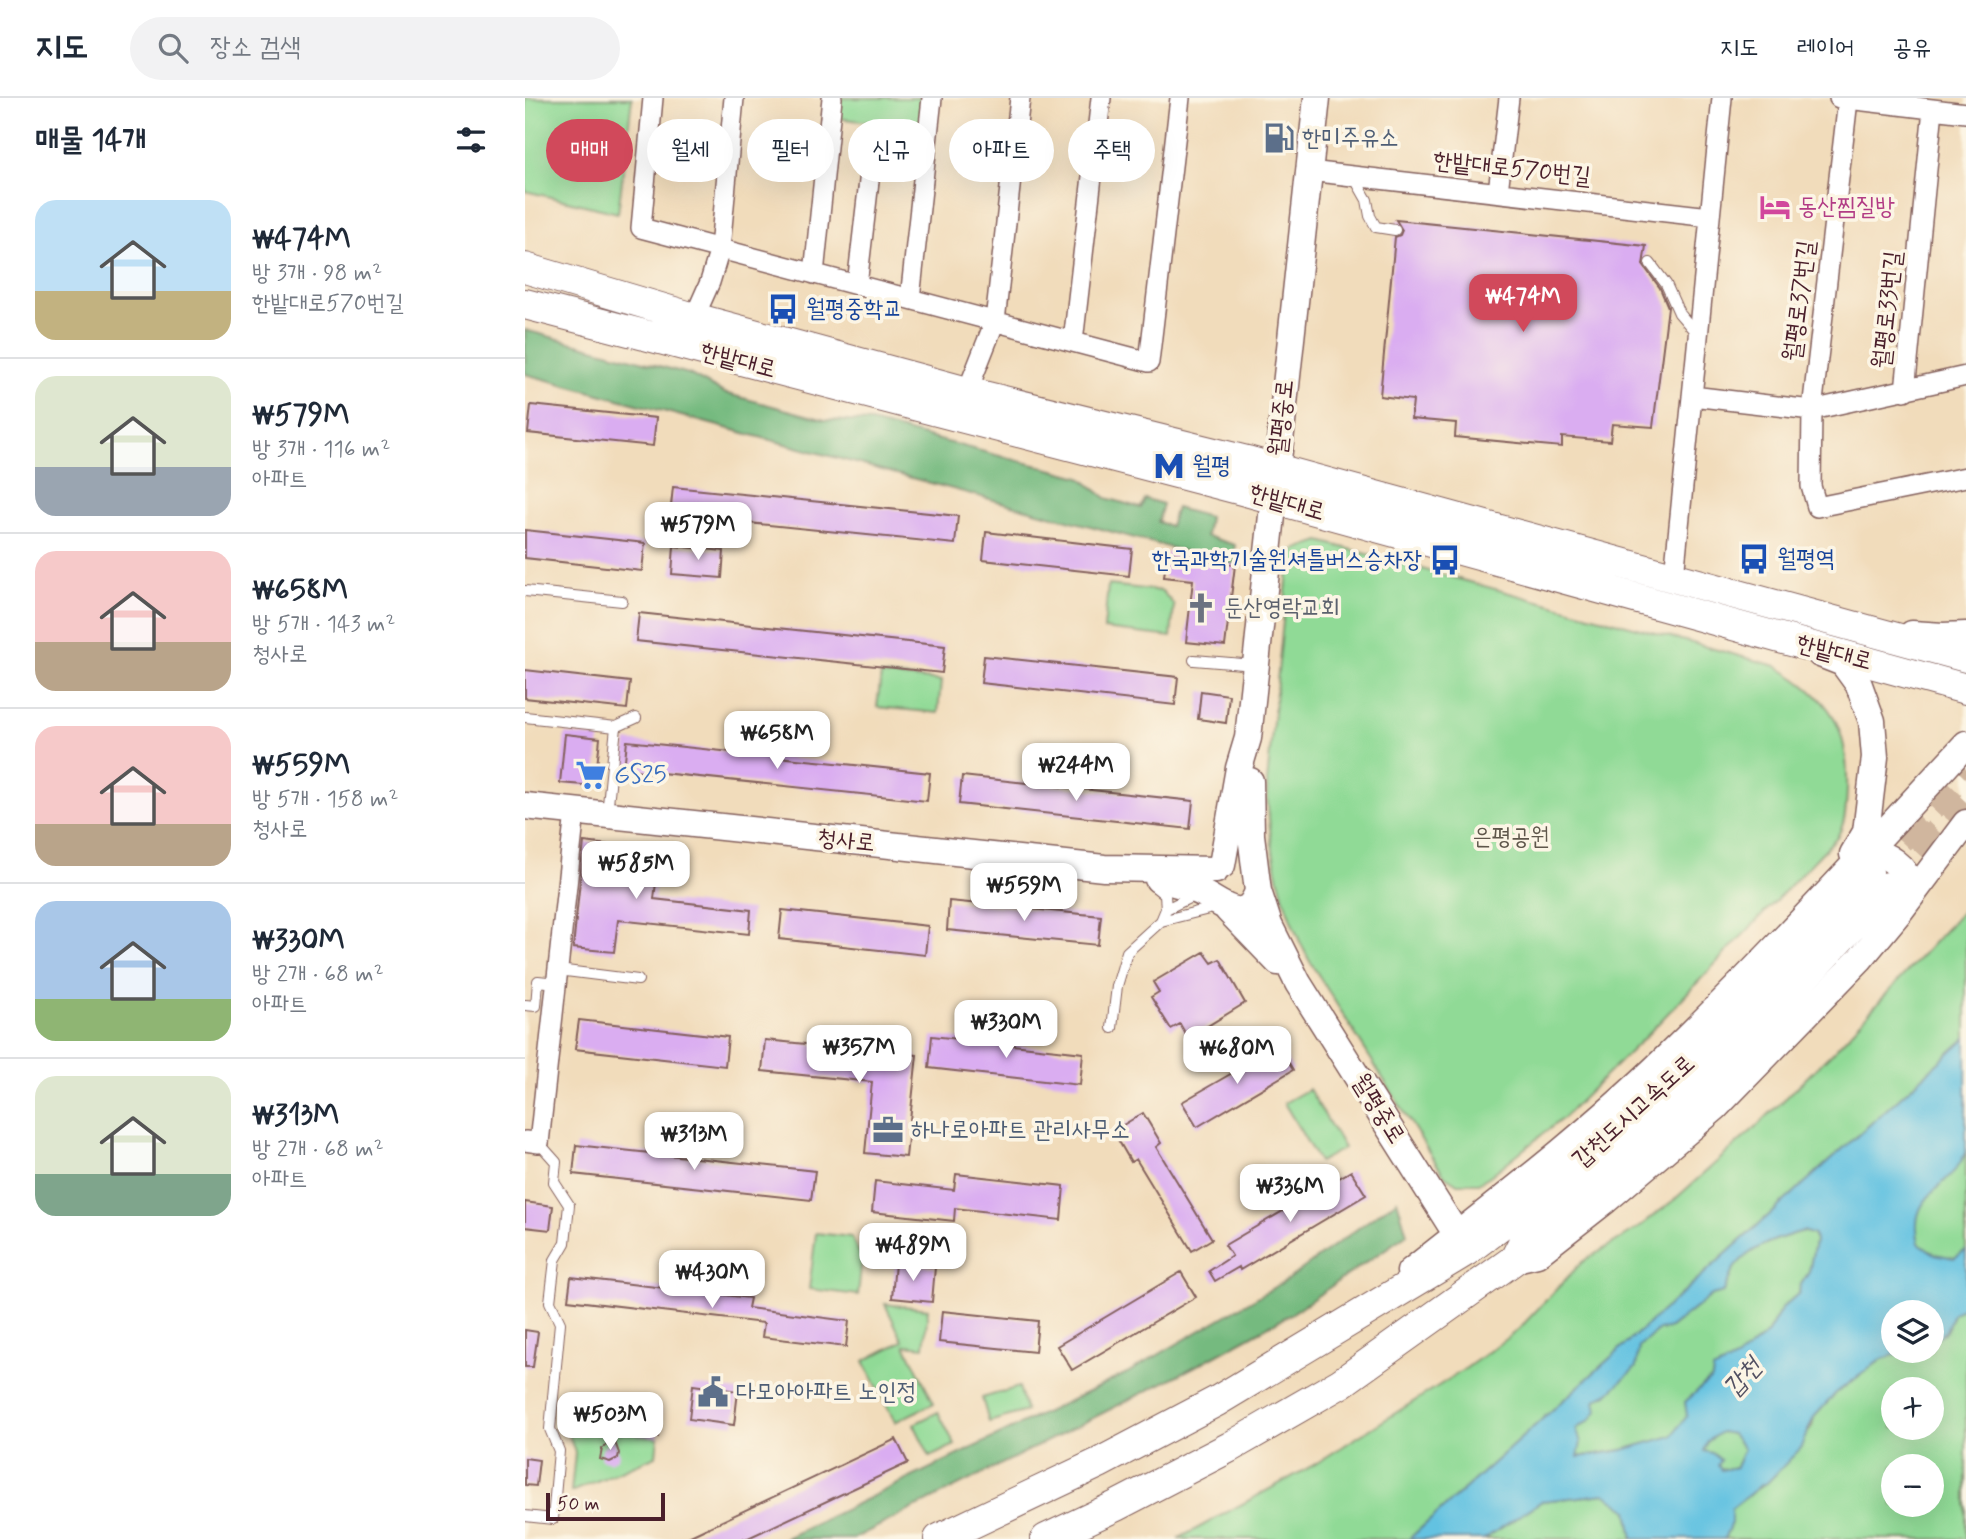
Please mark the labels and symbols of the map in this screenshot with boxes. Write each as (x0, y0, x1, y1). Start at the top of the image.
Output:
fuel station icon: 한미주유소 (1262, 121, 1296, 155)
place label: 한미주유소 (1302, 123, 1399, 154)
street label: 한밭대로570번길 (1432, 145, 1592, 193)
hotel icon: 동산찜질방 (1758, 190, 1792, 224)
place label: 동산찜질방 (1798, 192, 1895, 223)
street label: 월평로37번길 (1777, 239, 1823, 363)
street label: 월평로33번길 (1866, 250, 1910, 370)
pin: ₩474M (1474, 274, 1572, 334)
bus stop icon: 월평중학교 (766, 292, 800, 326)
place label: 월평중학교 (806, 294, 903, 325)
street label: 한밭대로 (697, 336, 779, 386)
street label: 월평중로 (1263, 378, 1301, 458)
metro station icon: 월평 (1152, 449, 1186, 483)
place label: 월평 (1192, 451, 1231, 482)
street label: 한밭대로 (1246, 477, 1328, 529)
pin: ₩579M (649, 503, 747, 562)
bus stop icon: 월평역 (1737, 542, 1771, 576)
bus stop icon: 한국과학기술원셔틀버스승차장 (1428, 543, 1462, 577)
place label: 월평역 (1777, 544, 1835, 575)
place label: 한국과학기술원셔틀버스승차장 (1152, 545, 1422, 576)
church icon: 둔산영락교회 (1184, 591, 1218, 625)
place label: 둔산영락교회 (1224, 593, 1340, 624)
street label: 한밭대로 (1793, 628, 1875, 678)
pin: ₩658M (728, 712, 826, 771)
pin: ₩244M (1027, 744, 1125, 803)
supermarket icon: GS25 (574, 758, 608, 792)
place label: GS25 (614, 760, 667, 791)
park label: 은평공원 (1472, 822, 1550, 853)
street label: 청사로 (816, 823, 876, 859)
pin: ₩585M (587, 842, 685, 901)
pin: ₩559M (975, 864, 1073, 923)
pin: ₩330M (957, 1000, 1055, 1060)
pin: ₩357M (810, 1026, 908, 1085)
pin: ₩680M (1188, 1026, 1286, 1086)
street label: 갑천도시고속도로 (1566, 1049, 1702, 1175)
street label: 월평중로 (1344, 1068, 1412, 1150)
pin: ₩313M (645, 1112, 743, 1172)
office icon: 하나로아파트 관리사무소 (871, 1113, 905, 1147)
place label: 하나로아파트 관리사무소 (911, 1115, 1130, 1146)
pin: ₩336M (1241, 1164, 1339, 1224)
pin: ₩489M (864, 1224, 962, 1283)
pin: ₩430M (663, 1250, 761, 1310)
water label: 갑천 (1716, 1349, 1772, 1405)
public building icon: 다모아아파트 노인정 (696, 1375, 730, 1409)
place label: 다모아아파트 노인정 (736, 1377, 916, 1408)
pin: ₩503M (561, 1392, 659, 1452)
scale bar (546, 1490, 665, 1522)

